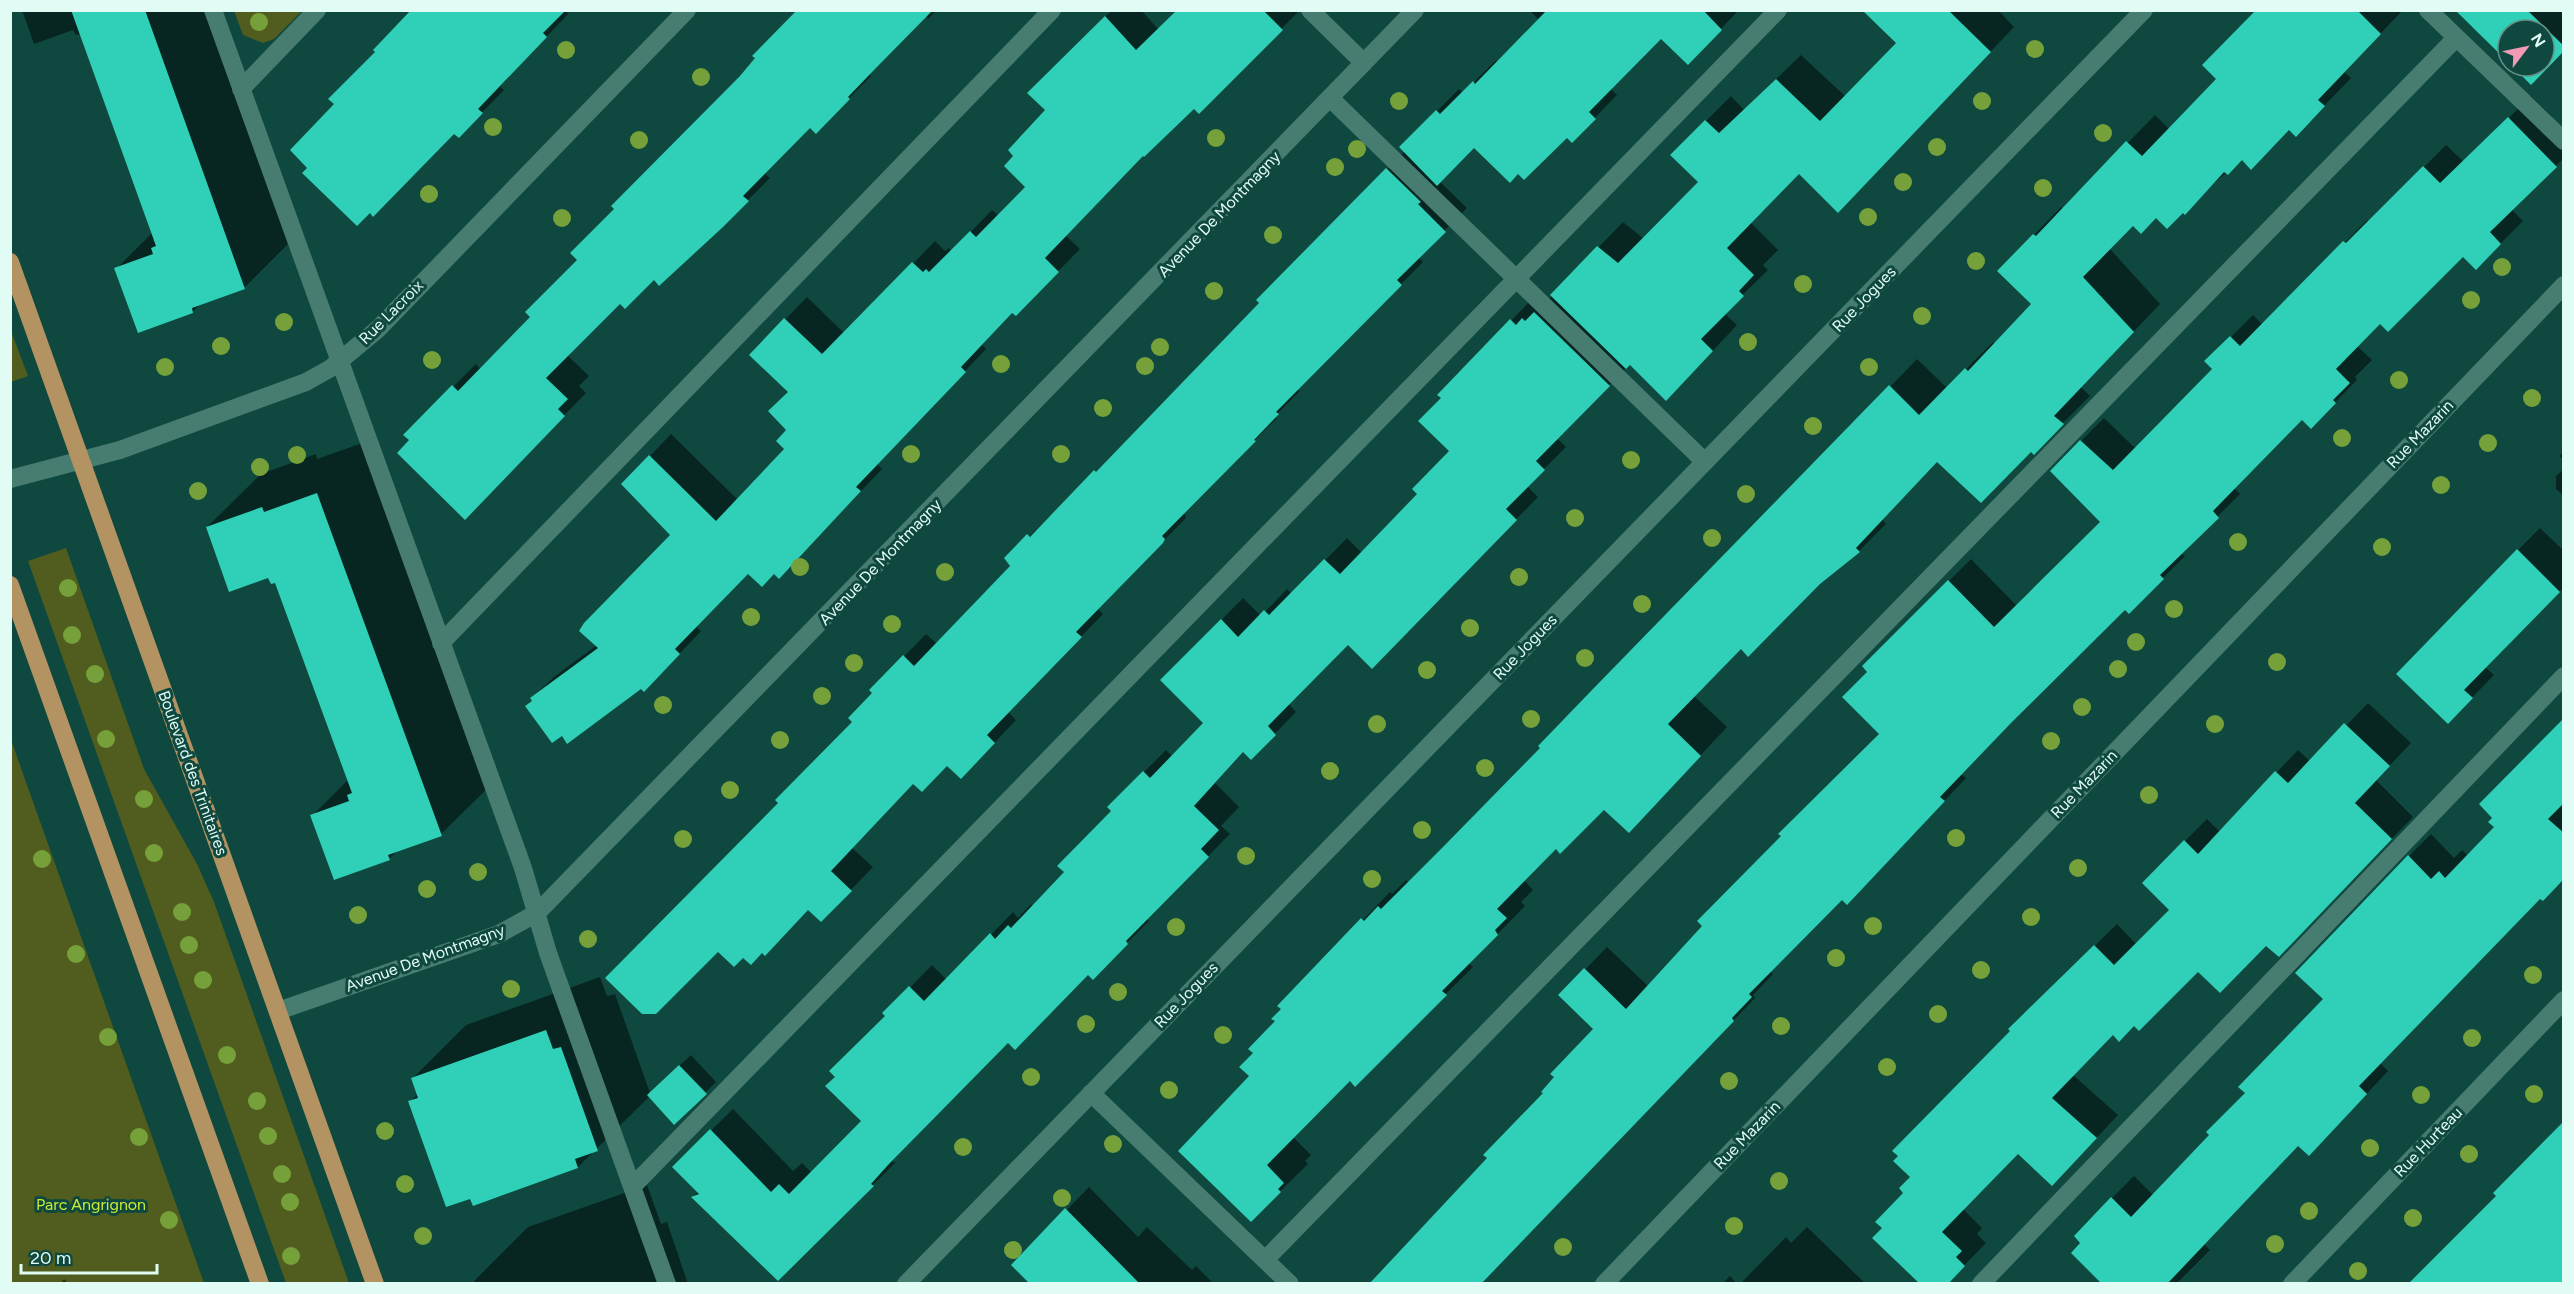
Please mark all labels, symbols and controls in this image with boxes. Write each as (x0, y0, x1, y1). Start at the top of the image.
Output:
north arrow (2496, 18, 2556, 78)
text: N (2527, 30, 2550, 51)
street label: Avenue De Montmagny (1154, 147, 1285, 281)
street label: Rue Jogues (1828, 262, 1900, 336)
street label: Rue Lacroix (355, 276, 427, 348)
street label: Rue Mazarin (2383, 396, 2457, 472)
street label: Avenue De Montmagny (815, 495, 946, 629)
street label: Rue Jogues (1489, 610, 1561, 684)
street label: Boulevard des Trinitaires (154, 688, 232, 858)
street label: Rue Mazarin (2047, 746, 2121, 822)
street label: Avenue De Montmagny (343, 920, 508, 996)
street label: Rue Jogues (1150, 958, 1222, 1032)
street label: Rue Mazarin (1710, 1097, 1784, 1173)
street label: Rue Hurteau (2390, 1103, 2466, 1181)
park label: Parc Angrignon (36, 1195, 146, 1214)
scale bar (21, 1237, 158, 1275)
text: 20 m (30, 1247, 71, 1269)

